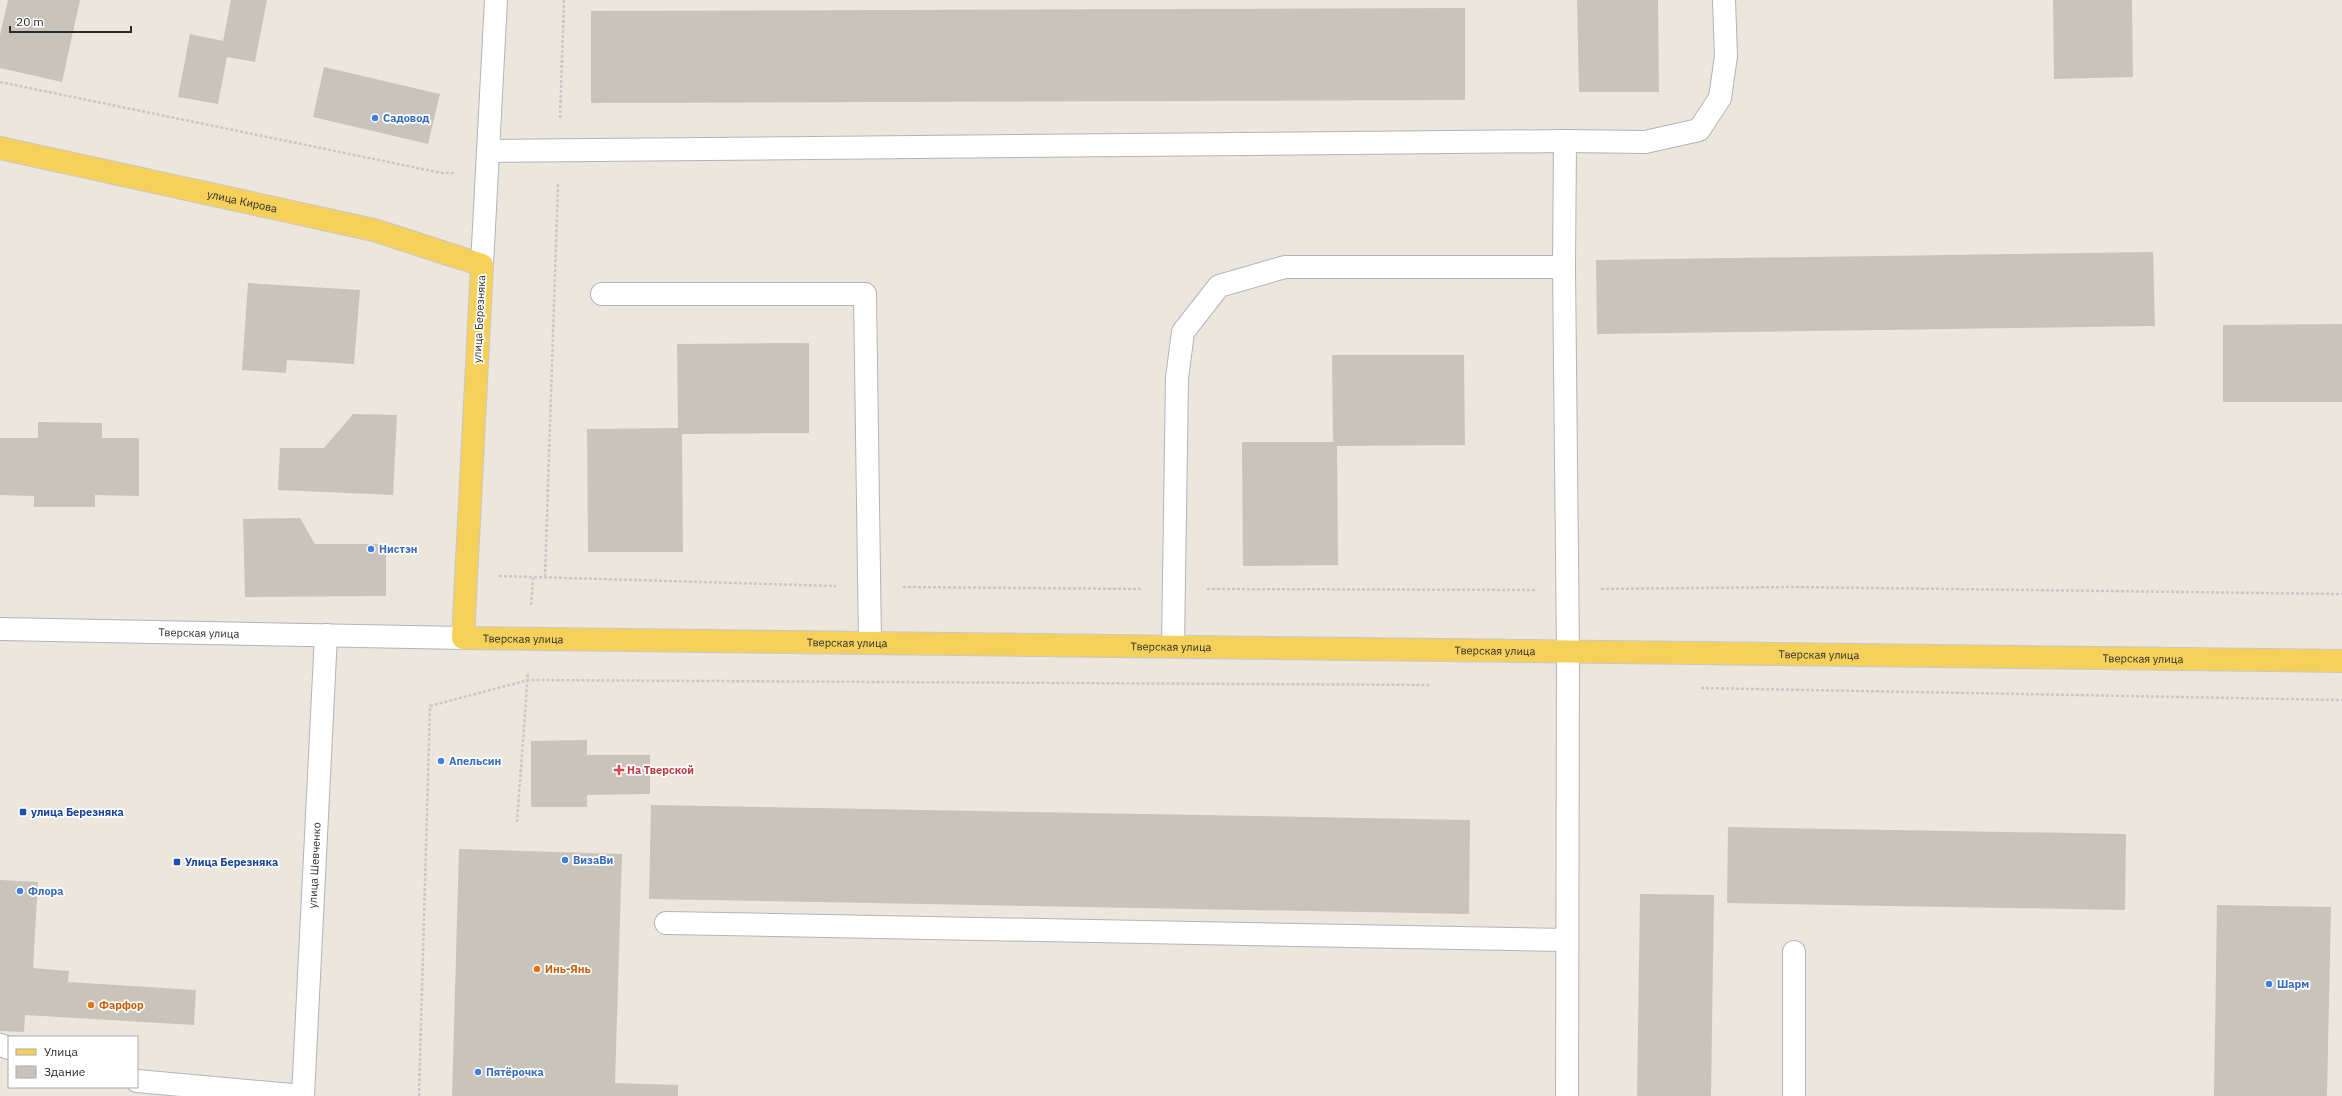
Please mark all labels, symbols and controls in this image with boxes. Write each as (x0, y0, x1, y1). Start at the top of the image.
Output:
scale bar (10, 8, 131, 34)
text: 20 m (16, 14, 44, 29)
place label: Садовод (383, 111, 430, 125)
marker: Садовод (370, 113, 380, 123)
street label: улица Кирова (206, 187, 279, 216)
street label: улица Березняка (470, 274, 488, 363)
place label: Нистэн (379, 542, 418, 556)
marker: Нистэн (366, 544, 376, 554)
street label: Тверская улица (158, 625, 240, 641)
street label: Тверская улица (483, 631, 564, 646)
street label: Тверская улица (807, 635, 888, 650)
street label: Тверская улица (1131, 639, 1212, 654)
street label: Тверская улица (1455, 643, 1536, 658)
street label: Тверская улица (1779, 647, 1860, 662)
street label: Тверская улица (2103, 651, 2184, 666)
place label: Апельсин (449, 754, 501, 768)
marker: Апельсин (436, 756, 446, 766)
place label: На Тверской (627, 763, 694, 777)
marker: На Тверской (614, 765, 624, 775)
place label: улица Березняка (31, 805, 124, 819)
marker: улица Березняка (18, 807, 28, 817)
street label: улица Шевченко (305, 822, 324, 909)
place label: ВизаВи (573, 853, 613, 867)
place label: Улица Березняка (185, 855, 278, 869)
marker: ВизаВи (560, 855, 570, 865)
marker: Улица Березняка (172, 857, 182, 867)
place label: Флора (28, 884, 64, 898)
marker: Флора (15, 886, 25, 896)
place label: Инь-Янь (545, 962, 591, 976)
marker: Инь-Янь (532, 964, 542, 974)
place label: Шарм (2277, 977, 2309, 991)
marker: Шарм (2264, 979, 2274, 989)
place label: Фарфор (99, 998, 144, 1012)
marker: Фарфор (86, 1000, 96, 1010)
legend (8, 1036, 138, 1088)
text: Улица (44, 1044, 78, 1059)
text: Здание (44, 1064, 86, 1079)
place label: Пятёрочка (486, 1065, 544, 1079)
marker: Пятёрочка (473, 1067, 483, 1077)

